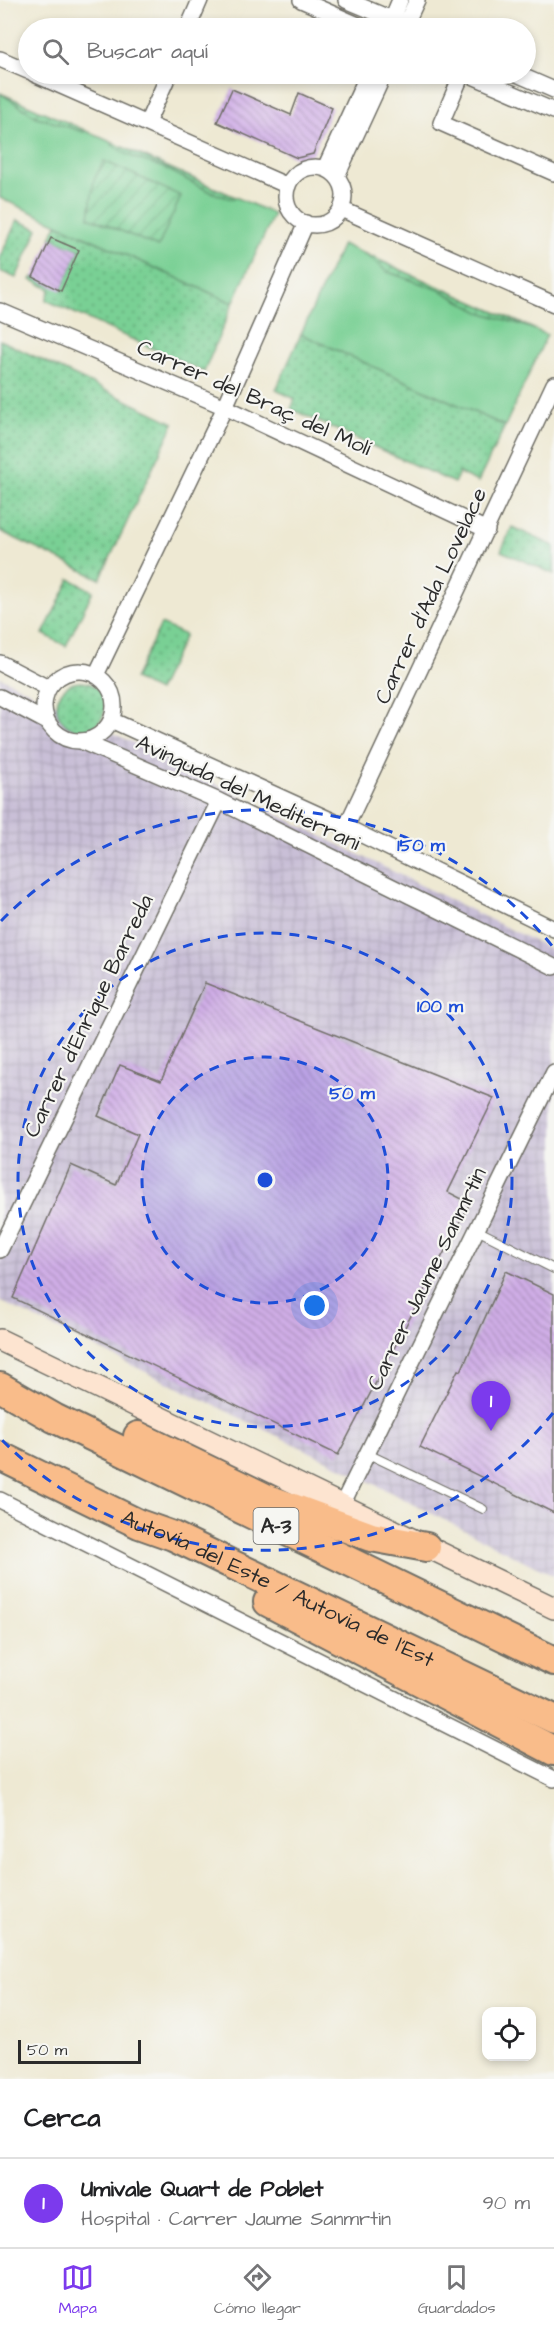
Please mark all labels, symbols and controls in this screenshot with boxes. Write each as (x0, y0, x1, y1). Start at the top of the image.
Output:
search box (18, 18, 536, 84)
icon: search (39, 35, 72, 68)
text: Buscar aquí (87, 36, 208, 67)
street label: Carrer del Braç del Molí (132, 332, 377, 464)
street label: Carrer d'Ada Lovelace (367, 483, 495, 709)
street label: Avinguda del Mediterrani (130, 727, 365, 860)
text: 150 m (397, 833, 446, 858)
street label: Carrer d'Enrique Barreda (17, 889, 161, 1143)
text: 100 m (417, 994, 464, 1019)
text: 50 m (329, 1081, 376, 1106)
street label: Carrer Jaume Sanmrtin (359, 1162, 495, 1396)
centre of rings (255, 1170, 275, 1190)
your location (300, 1291, 329, 1320)
pin: 1 (472, 1382, 510, 1431)
street label: Autovía del Este / Autovia de l'Est (116, 1502, 440, 1675)
road number: A-3 (254, 1508, 298, 1544)
map controls (482, 2007, 536, 2061)
button: locate (482, 2007, 536, 2061)
scale bar (18, 2037, 141, 2064)
text: 50 m (27, 2039, 67, 2061)
text: Cerca (24, 2100, 101, 2136)
text: Umivale Quart de Poblet (81, 2174, 323, 2205)
text: 1 (42, 2189, 45, 2217)
text: 90 m (482, 2189, 530, 2217)
text: Hospital · Carrer Jaume Sanmrtin (81, 2205, 391, 2233)
tab: Mapa (58, 2261, 97, 2319)
tab: Cómo llegar (214, 2261, 301, 2319)
tab: Guardados (418, 2261, 496, 2319)

